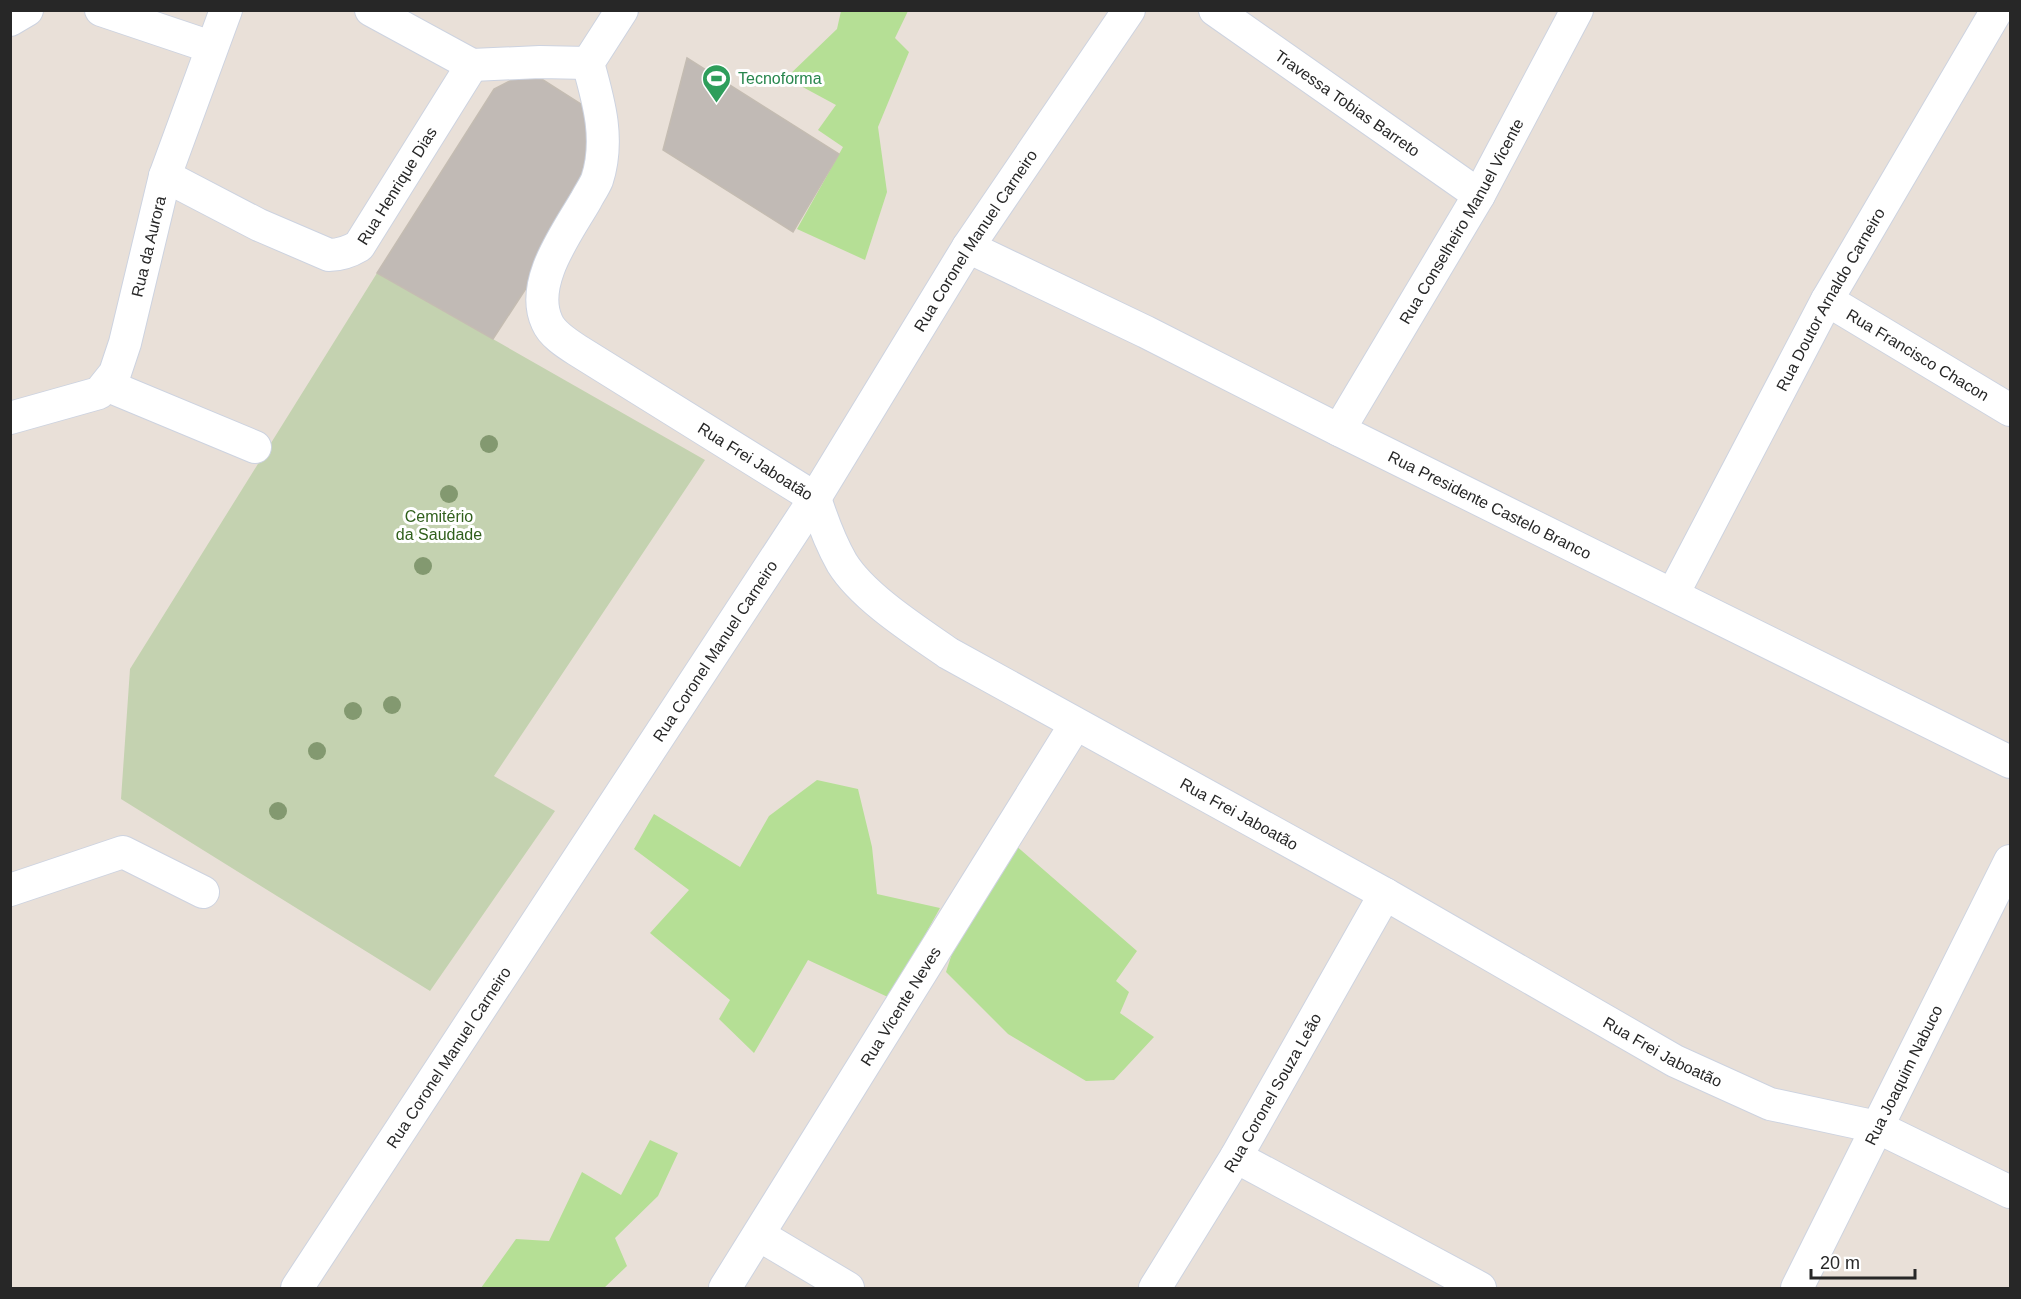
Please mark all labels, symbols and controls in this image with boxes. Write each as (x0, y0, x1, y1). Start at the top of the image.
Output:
street label: Travessa Tobias Barreto (1272, 47, 1423, 160)
sports icon: Tecnoforma (701, 62, 733, 104)
place label: Tecnoforma (738, 70, 822, 87)
street label: Rua Conselheiro Manuel Vicente (1396, 116, 1527, 327)
street label: Rua Henrique Dias (354, 124, 440, 248)
street label: Rua Coronel Manuel Carneiro (911, 147, 1041, 335)
street label: Rua da Aurora (128, 194, 169, 299)
street label: Rua Doutor Arnaldo Carneiro (1773, 205, 1888, 394)
street label: Rua Francisco Chacon (1843, 306, 1992, 404)
street label: Rua Frei Jaboatão (695, 419, 816, 504)
street label: Rua Presidente Castelo Branco (1385, 448, 1594, 562)
park label: Cemitério da Saudade (396, 508, 482, 543)
street label: Rua Coronel Manuel Carneiro (650, 557, 781, 745)
street label: Rua Frei Jaboatão (1177, 775, 1301, 853)
street label: Rua Vicente Neves (857, 944, 944, 1069)
street label: Rua Coronel Manuel Carneiro (383, 964, 514, 1151)
street label: Rua Joaquim Nabuco (1862, 1002, 1946, 1148)
street label: Rua Coronel Souza Leão (1221, 1010, 1325, 1175)
street label: Rua Frei Jaboatão (1600, 1014, 1725, 1090)
scale bar (1811, 1242, 1914, 1280)
text: 20 m (1820, 1253, 1860, 1273)

